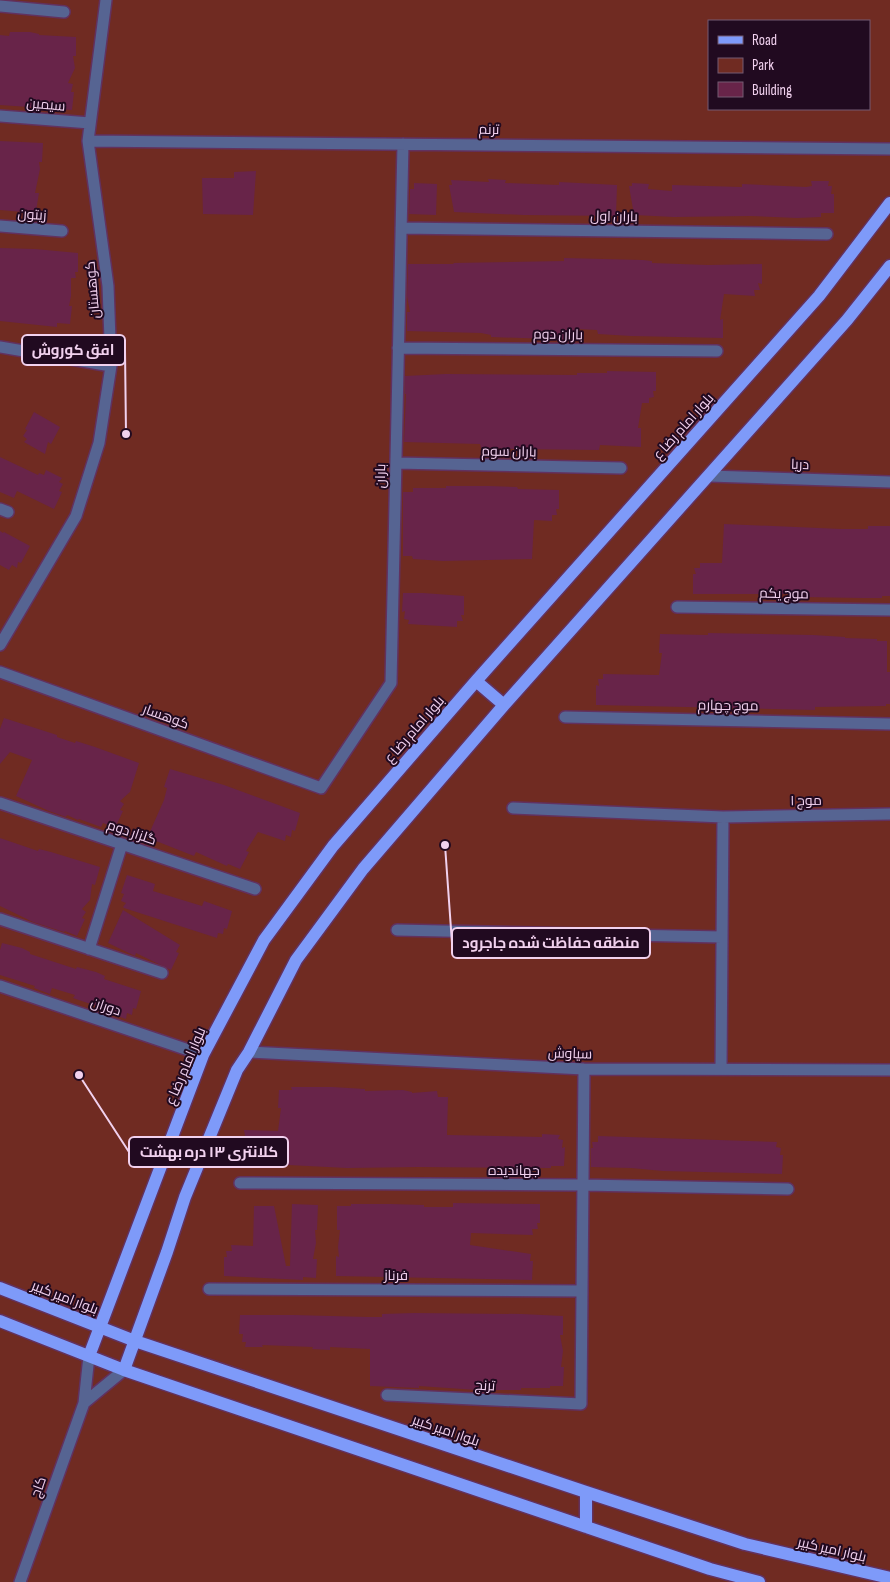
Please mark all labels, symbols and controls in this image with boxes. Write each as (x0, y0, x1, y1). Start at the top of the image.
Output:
legend (708, 20, 870, 110)
text: Road (752, 31, 777, 50)
text: Park (752, 56, 774, 75)
text: Building (752, 81, 792, 100)
street label: سیمین (26, 94, 66, 115)
street label: ترنم (478, 121, 500, 139)
street label: زیتون (17, 205, 47, 224)
street label: باران اول (590, 208, 638, 225)
street label: کوهستان (82, 261, 103, 319)
street label: باران دوم (533, 326, 583, 344)
callout: افق کوروش (22, 335, 125, 365)
text: افق کوروش (32, 341, 114, 360)
street label: بلوار امام رضا ع (649, 390, 718, 464)
street label: باران سوم (481, 443, 537, 461)
street label: دریا (791, 456, 809, 473)
street label: باران (372, 464, 389, 488)
street label: موج یکم (759, 585, 809, 603)
street label: بلوار امام رضا ع (381, 692, 449, 767)
street label: موج چهارم (697, 696, 759, 716)
street label: کوهسار (140, 700, 191, 733)
street label: موج ۱ (790, 792, 822, 809)
street label: گلزار دوم (105, 816, 159, 850)
callout: منطقه حفاظت شده جاجرود (452, 928, 650, 958)
text: منطقه حفاظت شده جاجرود (462, 934, 640, 953)
street label: دوران (88, 993, 123, 1020)
street label: بلوار امام رضا ع (161, 1025, 210, 1108)
street label: سیاوش (547, 1044, 592, 1063)
callout: کلانتری ۱۳ دره بهشت (129, 1137, 288, 1167)
text: کلانتری ۱۳ دره بهشت (140, 1143, 278, 1162)
street label: جهاندیده (488, 1162, 540, 1179)
street label: فرناز (383, 1267, 408, 1284)
street label: بلوار امیر کبیر (28, 1277, 101, 1318)
street label: ترنج (474, 1376, 496, 1395)
street label: بلوار امیر کبیر (409, 1411, 482, 1450)
street label: کاج (27, 1474, 50, 1500)
street label: بلوار امیر کبیر (795, 1533, 868, 1566)

